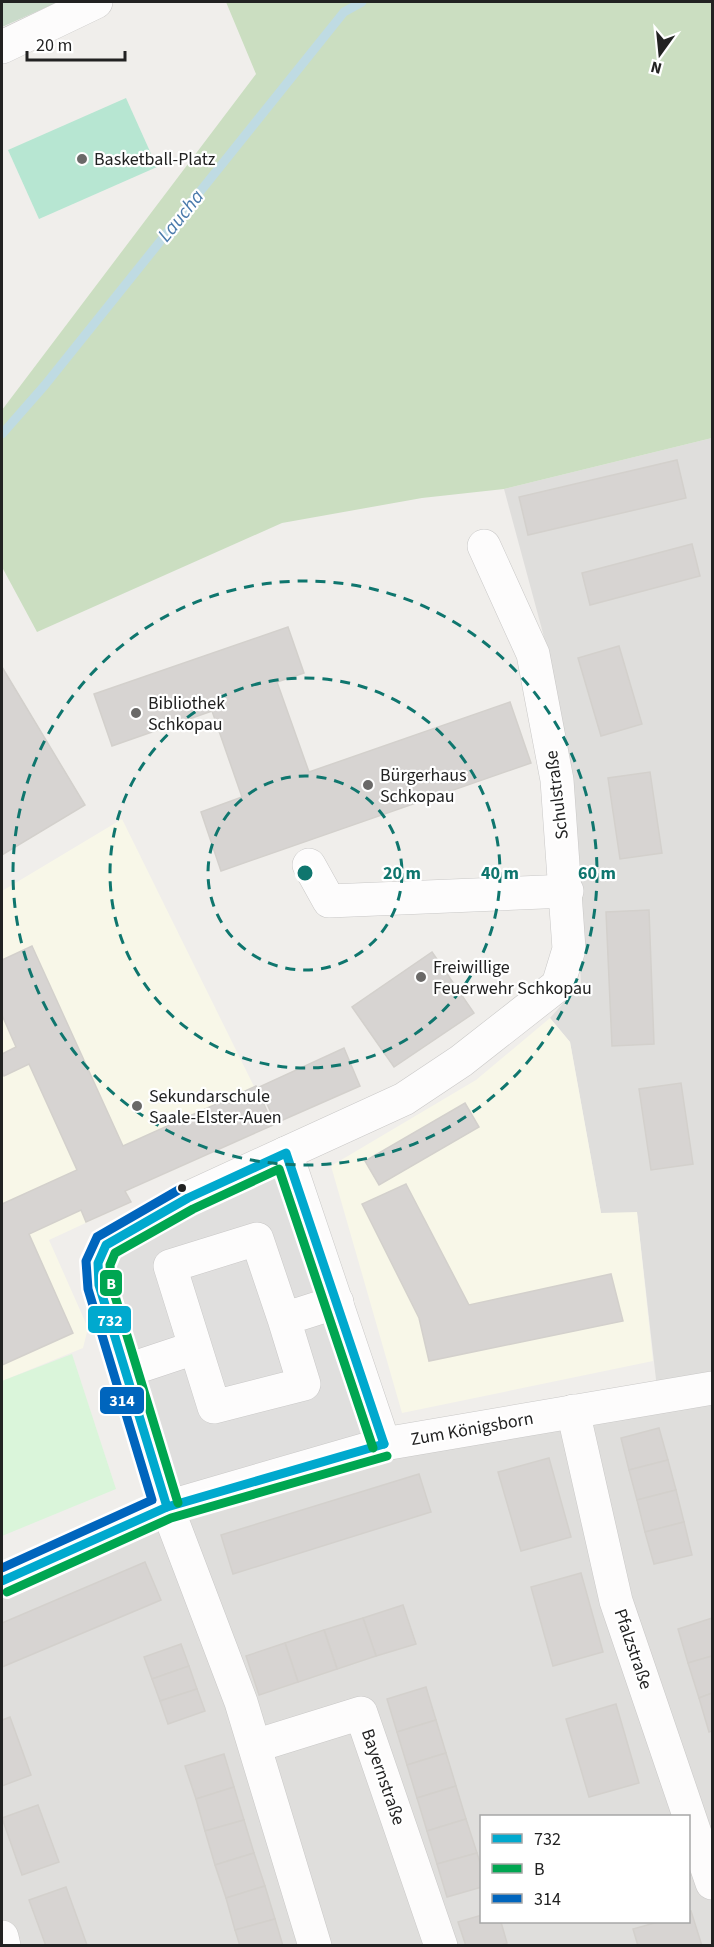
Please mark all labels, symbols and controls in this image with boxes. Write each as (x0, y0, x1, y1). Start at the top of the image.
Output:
scale bar (27, 24, 124, 62)
north arrow (630, 24, 690, 84)
text: 20 m (36, 33, 72, 58)
text: N (648, 56, 664, 80)
place label: Basketball-Platz (94, 147, 216, 172)
marker: Basketball-Platz (75, 152, 89, 166)
water label: Laucha (151, 184, 211, 248)
place label: Bibliothek Schkopau (148, 691, 225, 737)
marker: Bibliothek Schkopau (129, 706, 143, 720)
street label: Schulstraße (539, 749, 575, 841)
place label: Bürgerhaus Schkopau (380, 763, 467, 809)
marker: Bürgerhaus Schkopau (361, 778, 375, 792)
text: 20 m (383, 861, 421, 886)
text: 40 m (481, 861, 519, 886)
text: 60 m (578, 861, 616, 886)
centre of rings (295, 863, 315, 883)
place label: Freiwillige Feuerwehr Schkopau (433, 955, 592, 1001)
marker: Freiwillige Feuerwehr Schkopau (414, 970, 428, 984)
place label: Sekundarschule Saale-Elster-Auen (149, 1084, 282, 1130)
marker: Sekundarschule Saale-Elster-Auen (130, 1099, 144, 1113)
unlabelled marker (176, 1182, 188, 1194)
line badge: B (99, 1269, 123, 1297)
text: B (106, 1273, 116, 1295)
line badge: 732 (87, 1305, 132, 1334)
text: 732 (97, 1310, 123, 1332)
line badge: 314 (99, 1386, 145, 1415)
text: 314 (109, 1390, 135, 1412)
street label: Zum Königsborn (409, 1406, 535, 1452)
street label: Pfalzstraße (608, 1605, 658, 1693)
street label: Bayernstraße (355, 1725, 411, 1829)
legend (480, 1815, 690, 1923)
text: 732 (534, 1827, 561, 1852)
text: B (534, 1857, 545, 1882)
text: 314 (534, 1887, 561, 1912)

